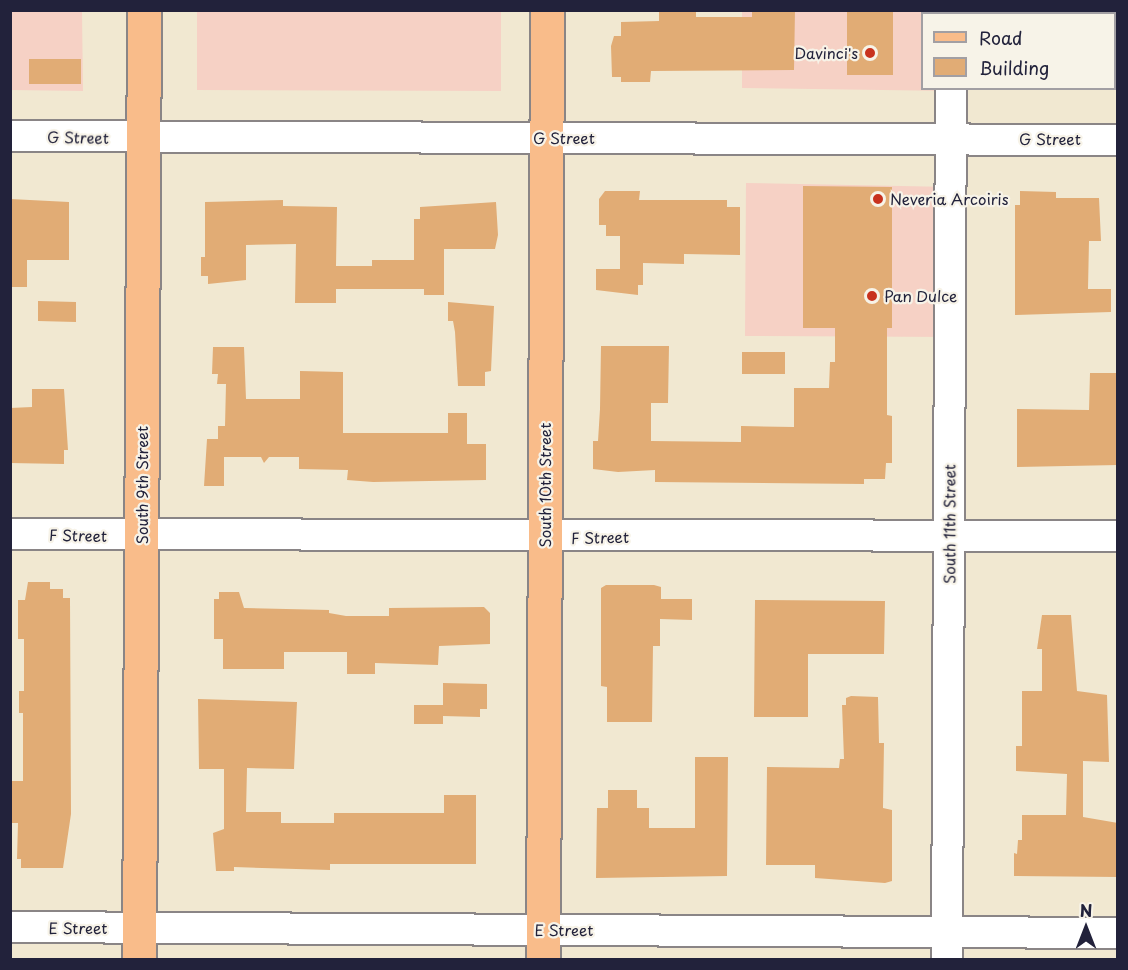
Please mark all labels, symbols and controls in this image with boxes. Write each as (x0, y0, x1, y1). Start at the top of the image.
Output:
legend (921, 12, 1116, 90)
text: Road (979, 24, 1023, 51)
place label: Davinci's (794, 44, 858, 62)
marker: Davinci's (863, 46, 877, 60)
text: Building (979, 54, 1049, 81)
street label: G Street (47, 127, 109, 147)
street label: G Street (533, 129, 595, 147)
street label: G Street (1019, 130, 1081, 148)
place label: Neveria Arcoiris (890, 190, 1008, 208)
marker: Neveria Arcoiris (871, 192, 885, 206)
place label: Pan Dulce (884, 287, 956, 305)
marker: Pan Dulce (865, 289, 879, 303)
street label: South 10th Street (536, 421, 554, 549)
street label: South 9th Street (133, 425, 151, 545)
street label: South 11th Street (940, 462, 958, 586)
street label: F Street (49, 525, 107, 545)
street label: F Street (571, 527, 629, 547)
north arrow (1056, 898, 1116, 958)
text: N (1080, 898, 1092, 922)
street label: E Street (48, 919, 108, 937)
street label: E Street (534, 921, 594, 939)

